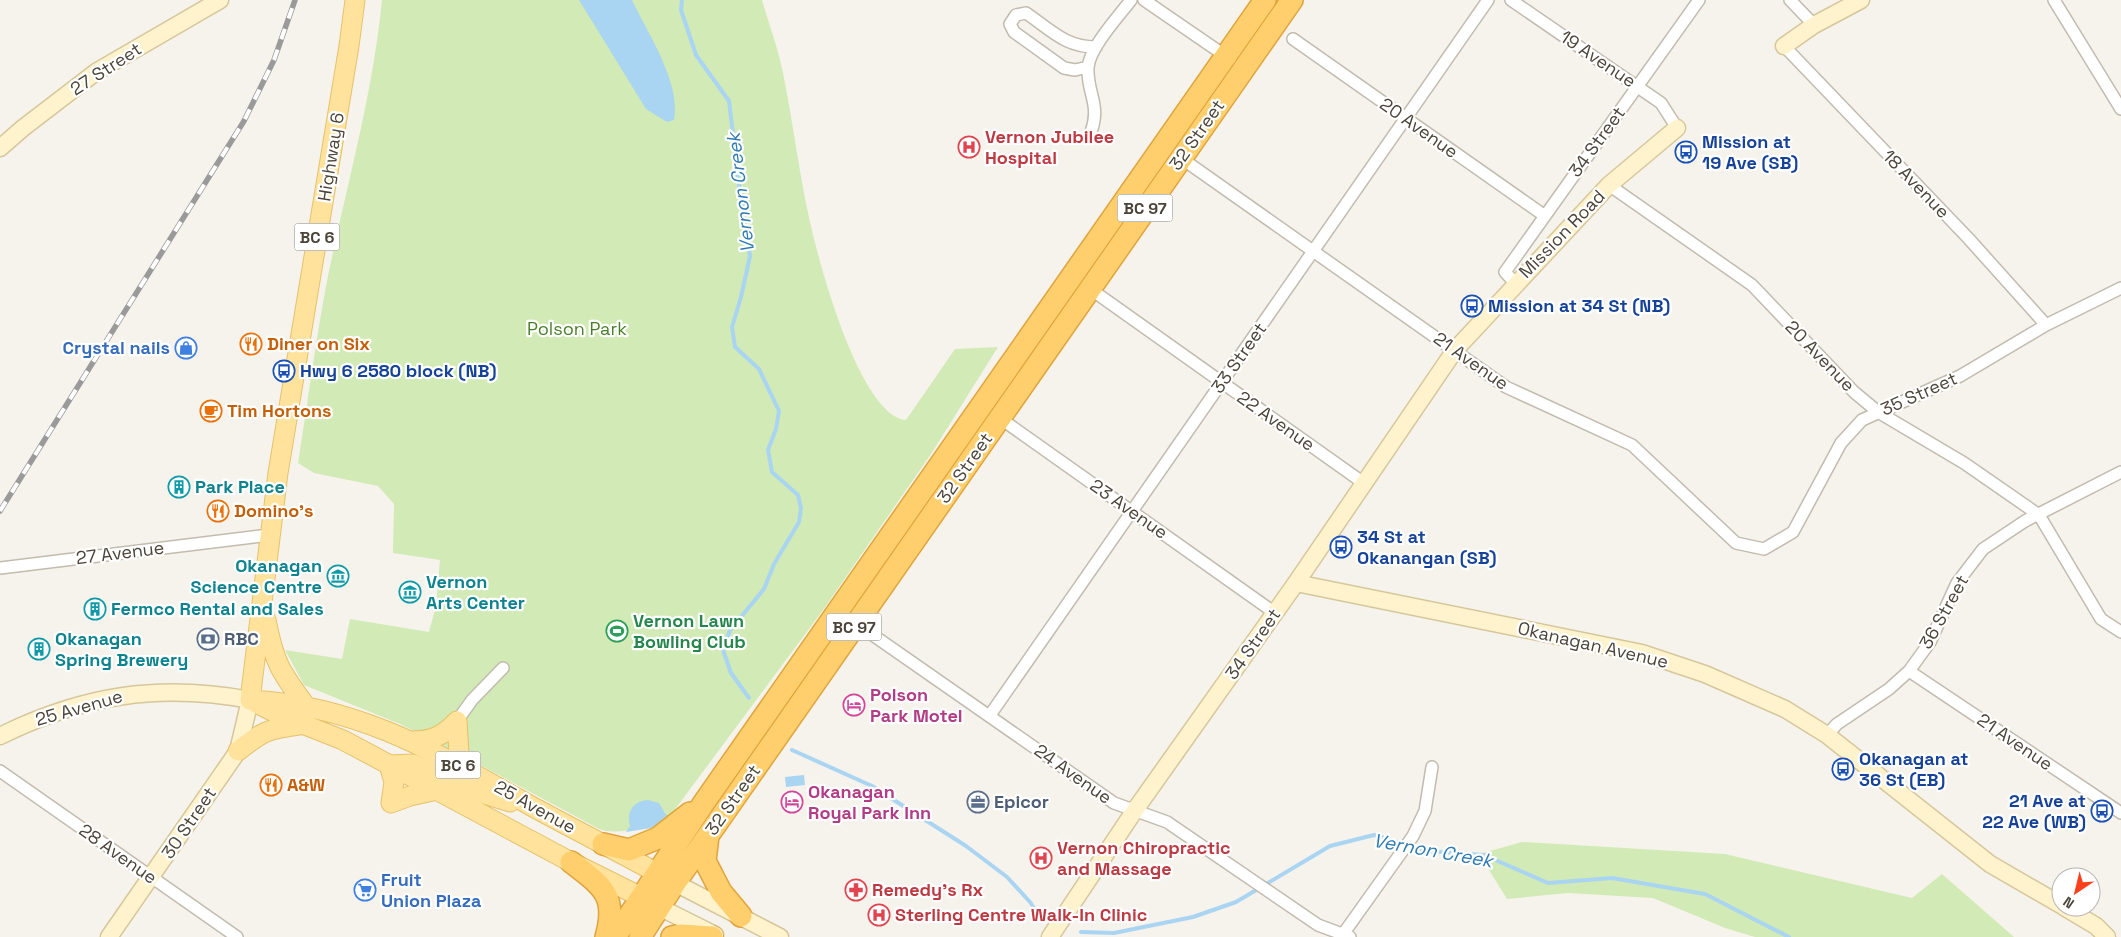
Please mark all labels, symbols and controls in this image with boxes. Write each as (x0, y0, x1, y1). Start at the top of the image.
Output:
street label: 19 Avenue (1556, 25, 1641, 92)
street label: 27 Street (66, 37, 146, 100)
street label: 20 Avenue (1376, 92, 1463, 163)
street label: 32 Street (1164, 95, 1229, 175)
street label: 34 Street (1563, 102, 1630, 182)
street label: Highway 6 (312, 111, 349, 203)
place label: Vernon Jubilee Hospital (985, 125, 1114, 169)
water label: Vernon Creek (720, 129, 760, 255)
place label: Mission at 19 Ave (SB) (1702, 130, 1798, 174)
hospital icon: Vernon Jubilee Hospital (957, 135, 981, 159)
bus stop icon: Mission at 19 Ave (SB) (1674, 140, 1698, 164)
street label: 18 Avenue (1878, 144, 1955, 223)
street label: Mission Road (1514, 185, 1610, 283)
road number: BC 97 (1118, 194, 1172, 222)
road number: BC 6 (294, 223, 340, 250)
bus stop icon: Mission at 34 St (NB) (1460, 294, 1484, 318)
place label: Mission at 34 St (NB) (1488, 294, 1670, 317)
street label: 20 Avenue (1781, 315, 1860, 396)
park label: Polson Park (527, 317, 627, 340)
street label: 33 Street (1206, 318, 1271, 398)
street label: 21 Avenue (1429, 326, 1513, 395)
restaurant icon: Diner on Six (239, 332, 263, 356)
place label: Diner on Six (267, 332, 370, 355)
place label: Crystal nails (62, 336, 170, 359)
shop icon: Crystal nails (174, 336, 198, 360)
bus stop icon: Hwy 6 2580 block (NB) (272, 359, 296, 383)
place label: Hwy 6 2580 block (NB) (300, 359, 497, 382)
street label: 35 Street (1877, 367, 1961, 421)
street label: 22 Avenue (1233, 385, 1320, 456)
cafe icon: Tim Hortons (199, 399, 223, 423)
place label: Tim Hortons (227, 399, 331, 422)
street label: 32 Street (932, 428, 997, 508)
street label: 23 Avenue (1086, 473, 1173, 544)
building icon: Park Place (167, 475, 191, 499)
place label: Park Place (195, 475, 285, 498)
restaurant icon: Domino's (206, 499, 230, 523)
place label: Domino's (234, 499, 313, 522)
place label: 34 St at Okanangan (SB) (1357, 525, 1497, 569)
bus stop icon: 34 St at Okanangan (SB) (1329, 535, 1353, 559)
street label: 27 Avenue (74, 536, 165, 569)
place label: Okanagan Science Centre (191, 554, 322, 598)
museum icon: Okanagan Science Centre (326, 564, 350, 588)
place label: Vernon Arts Center (426, 570, 525, 614)
street label: 36 Street (1914, 571, 1973, 653)
museum icon: Vernon Arts Center (398, 580, 422, 604)
building icon: Fermco Rental and Sales (83, 597, 107, 621)
place label: Fermco Rental and Sales (111, 597, 324, 620)
street label: 34 Street (1220, 604, 1285, 684)
place label: Vernon Lawn Bowling Club (633, 609, 746, 653)
road number: BC 97 (826, 614, 882, 640)
street label: Okanagan Avenue (1516, 616, 1671, 673)
sports icon: Vernon Lawn Bowling Club (605, 619, 629, 643)
place label: Okanagan Spring Brewery (55, 627, 188, 671)
bank icon: RBC (196, 627, 220, 651)
place label: RBC (224, 627, 259, 650)
building icon: Okanagan Spring Brewery (27, 637, 51, 661)
place label: Polson Park Motel (870, 683, 963, 727)
street label: 25 Avenue (33, 684, 125, 731)
hotel icon: Polson Park Motel (842, 693, 866, 717)
street label: 21 Avenue (1973, 708, 2058, 775)
street label: 24 Avenue (1030, 738, 1117, 809)
place label: Okanagan at 36 St (EB) (1859, 747, 1968, 791)
road number: BC 6 (436, 752, 480, 778)
bus stop icon: Okanagan at 36 St (EB) (1831, 757, 1855, 781)
street label: 32 Street (700, 760, 765, 840)
restaurant icon: A&W (259, 773, 283, 797)
place label: A&W (287, 773, 325, 796)
street label: 25 Avenue (490, 775, 580, 838)
place label: Okanagan Royal Park Inn (808, 780, 931, 824)
street label: 30 Street (156, 782, 221, 863)
place label: 21 Ave at 22 Ave (WB) (1982, 789, 2086, 833)
hotel icon: Okanagan Royal Park Inn (780, 790, 804, 814)
office icon: Epicor (966, 790, 990, 814)
place label: Epicor (994, 790, 1049, 813)
bus stop icon: 21 Ave at 22 Ave (WB) (2090, 799, 2114, 823)
street label: 28 Avenue (75, 818, 162, 889)
water label: Vernon Creek (1371, 828, 1497, 874)
place label: Vernon Chiropractic and Massage (1057, 836, 1231, 880)
hospital icon: Vernon Chiropractic and Massage (1029, 846, 1053, 870)
north arrow (2051, 867, 2101, 917)
place label: Fruit Union Plaza (381, 868, 482, 912)
supermarket icon: Fruit Union Plaza (353, 878, 377, 902)
pharmacy icon: Remedy's Rx (844, 878, 868, 902)
place label: Remedy's Rx (872, 878, 984, 901)
text: N (2060, 893, 2078, 913)
hospital icon: Sterling Centre Walk-In Clinic (867, 903, 891, 927)
place label: Sterling Centre Walk-In Clinic (895, 903, 1147, 926)

